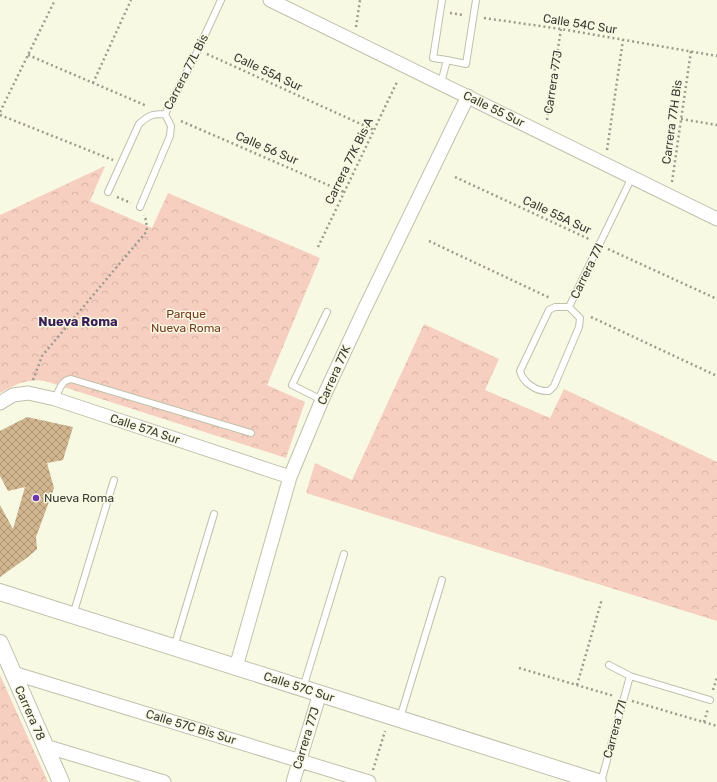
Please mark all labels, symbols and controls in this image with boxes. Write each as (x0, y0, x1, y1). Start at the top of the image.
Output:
street label: Calle 54C Sur (542, 11, 618, 37)
street label: Carrera 77L Bis (161, 32, 211, 112)
street label: Carrera 77J (541, 49, 565, 115)
street label: Calle 55A Sur (231, 50, 305, 94)
street label: Carrera 77H Bis (659, 79, 685, 165)
street label: Calle 55 Sur (461, 88, 527, 130)
street label: Carrera 77K Bis A (322, 115, 376, 207)
street label: Calle 56 Sur (234, 129, 301, 168)
street label: Calle 55A Sur (520, 193, 594, 237)
street label: Carrera 77I (568, 241, 606, 301)
park label: Parque Nueva Roma (151, 307, 221, 335)
district label: Nueva Roma (38, 314, 118, 329)
street label: Carrera 77K (315, 342, 354, 407)
street label: Calle 57A Sur (108, 411, 182, 447)
place label: Nueva Roma (44, 491, 114, 505)
marker: Nueva Roma (31, 493, 41, 503)
street label: Calle 57C Sur (262, 669, 337, 705)
street label: Carrera 78 (12, 684, 48, 742)
street label: Carrera 77I (600, 698, 630, 760)
street label: Carrera 77J (290, 705, 322, 771)
street label: Calle 57C Bis Sur (144, 707, 238, 747)

